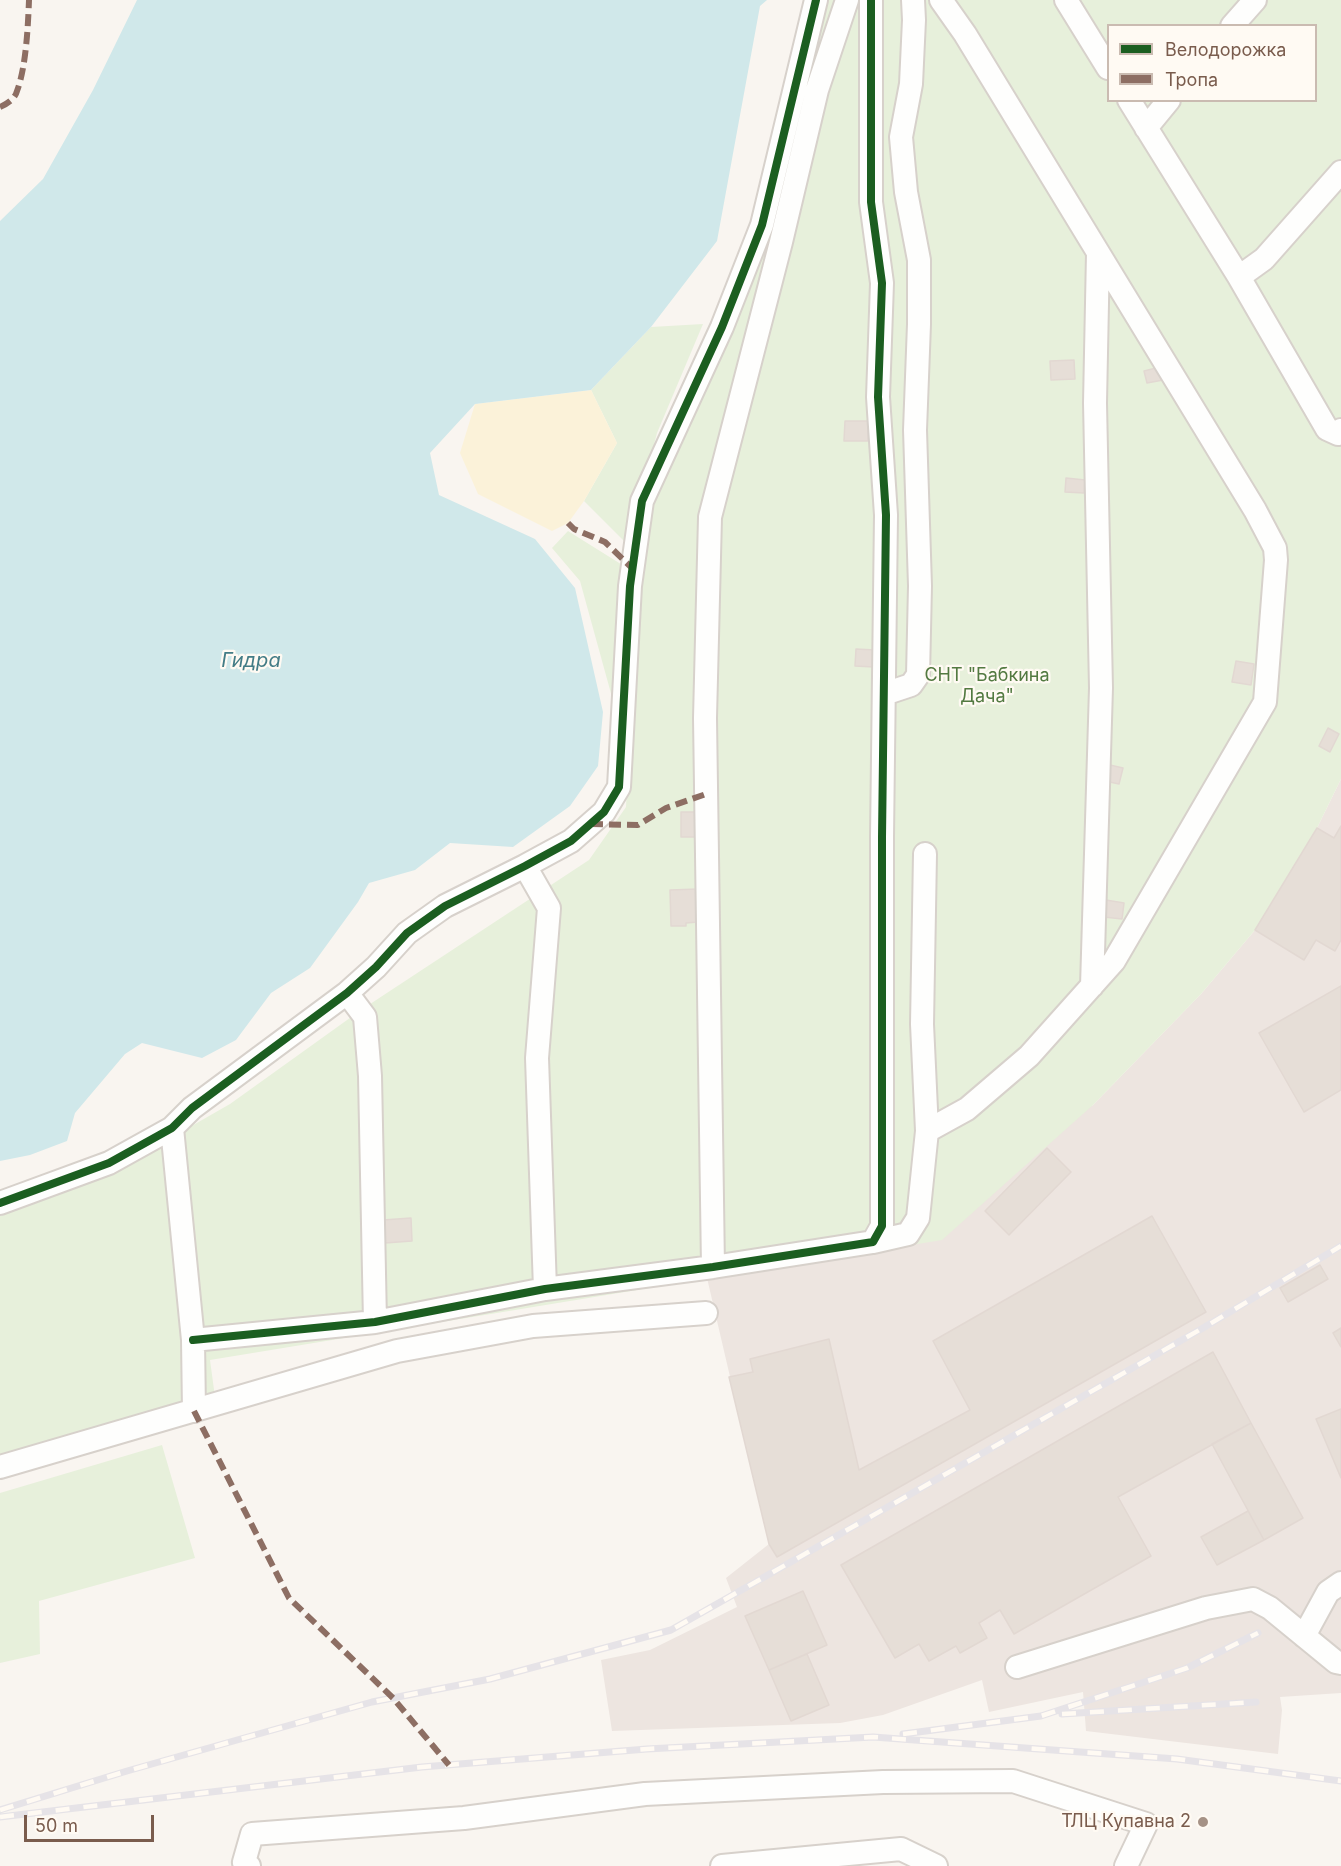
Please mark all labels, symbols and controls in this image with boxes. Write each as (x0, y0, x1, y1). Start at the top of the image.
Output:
legend (1107, 24, 1317, 102)
text: Велодорожка (1165, 39, 1286, 60)
text: Тропа (1165, 69, 1218, 90)
water label: Гидра (221, 649, 281, 673)
park label: СНТ "Бабкина Дача" (924, 665, 1050, 708)
scale bar (27, 1803, 158, 1841)
place label: ТЛЦ Купавна 2 (1061, 1811, 1191, 1833)
text: 50 m (35, 1815, 78, 1836)
marker: ТЛЦ Купавна 2 (1196, 1815, 1210, 1829)

